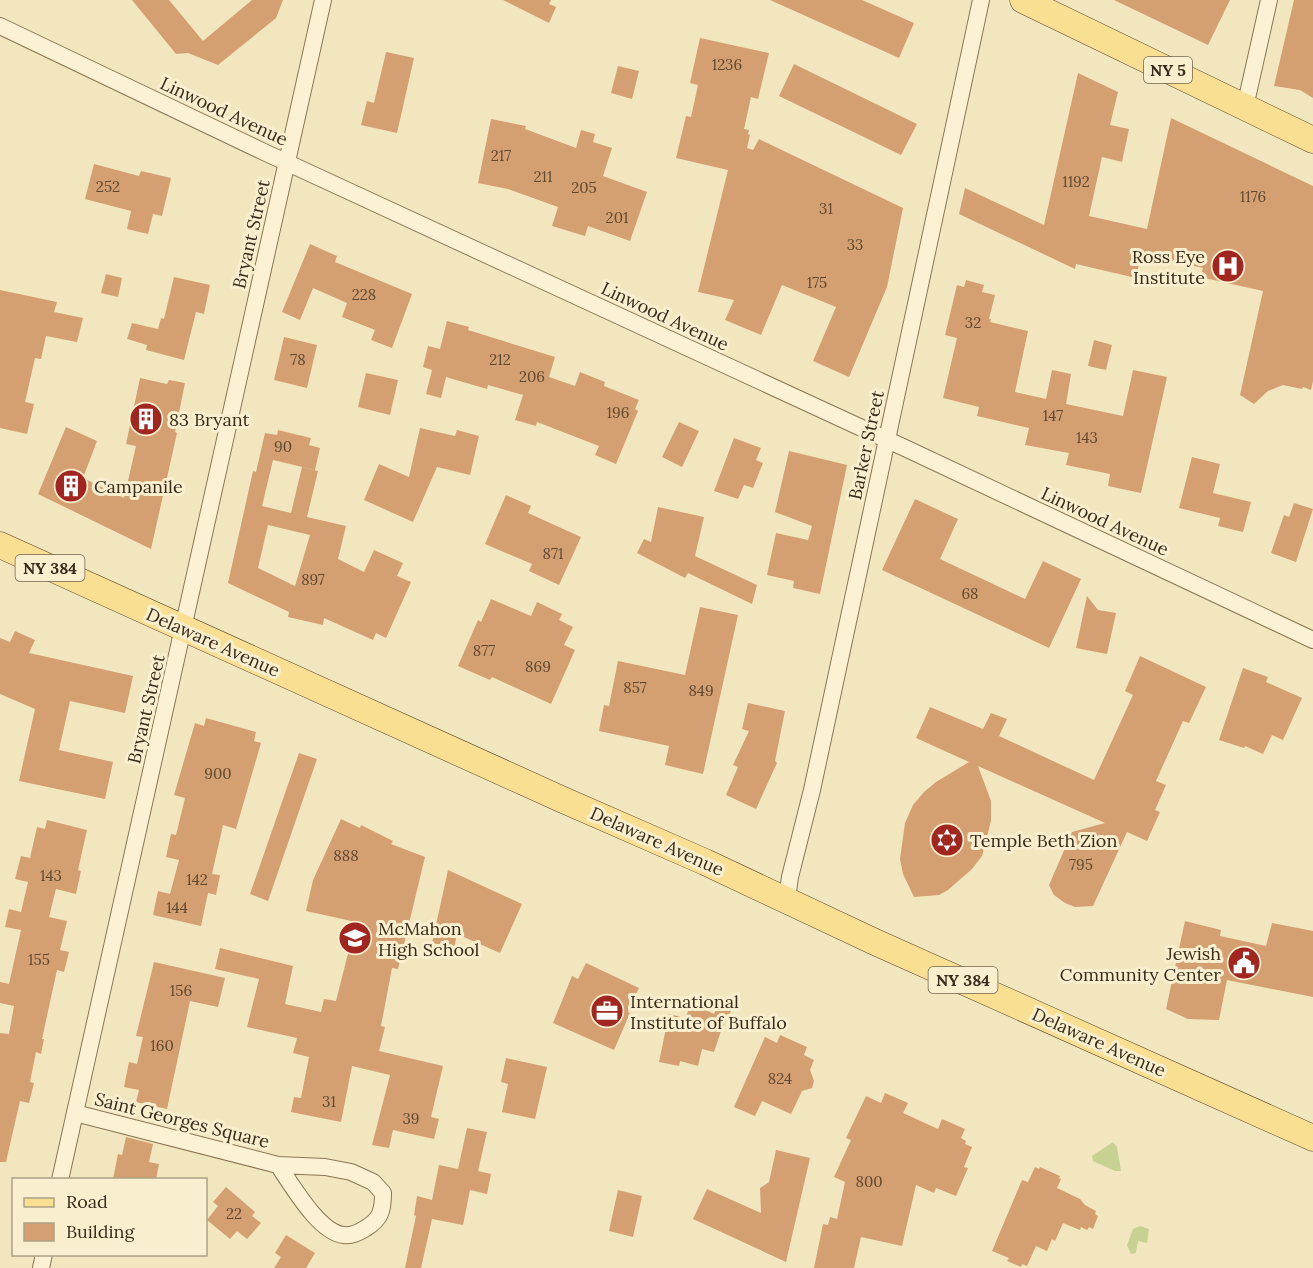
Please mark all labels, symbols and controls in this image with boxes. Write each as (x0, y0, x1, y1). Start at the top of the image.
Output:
house number: 1236 (712, 55, 742, 74)
road number: NY 5 (1144, 57, 1192, 83)
street label: Linwood Avenue (157, 71, 292, 151)
house number: 217 (491, 146, 511, 165)
house number: 211 (534, 167, 552, 186)
house number: 1192 (1062, 172, 1090, 191)
house number: 252 (96, 177, 120, 196)
street label: Bryant Street (227, 177, 275, 291)
house number: 205 (571, 178, 597, 197)
house number: 1176 (1240, 187, 1266, 206)
house number: 31 (819, 199, 833, 218)
house number: 201 (606, 208, 628, 227)
house number: 33 (847, 235, 863, 254)
place label: Ross Eye Institute (1132, 245, 1205, 289)
hospital icon: Ross Eye Institute (1210, 248, 1246, 284)
house number: 175 (807, 273, 827, 292)
street label: Linwood Avenue (598, 276, 733, 356)
house number: 228 (352, 285, 376, 304)
house number: 32 (965, 313, 981, 332)
house number: 78 (290, 350, 306, 369)
house number: 212 (489, 350, 511, 369)
house number: 206 (519, 367, 545, 386)
street label: Barker Street (843, 388, 889, 502)
building icon: 83 Bryant (128, 401, 164, 437)
house number: 196 (607, 403, 629, 422)
house number: 147 (1043, 406, 1063, 425)
place label: 83 Bryant (169, 408, 250, 431)
house number: 143 (1076, 428, 1098, 447)
house number: 90 (274, 437, 292, 456)
building icon: Campanile (53, 468, 89, 504)
place label: Campanile (94, 475, 183, 498)
street label: Linwood Avenue (1038, 481, 1173, 561)
house number: 871 (543, 544, 563, 563)
road number: NY 384 (16, 555, 84, 581)
house number: 897 (301, 570, 325, 589)
house number: 68 (961, 584, 979, 603)
street label: Delaware Avenue (143, 602, 284, 682)
house number: 877 (473, 641, 495, 660)
street label: Bryant Street (122, 652, 170, 766)
house number: 869 (525, 657, 551, 676)
house number: 857 (623, 678, 647, 697)
house number: 849 (688, 681, 714, 700)
house number: 900 (204, 764, 232, 783)
street label: Delaware Avenue (587, 801, 728, 881)
synagogue icon: Temple Beth Zion (929, 822, 965, 858)
place label: Temple Beth Zion (970, 829, 1117, 852)
house number: 888 (333, 846, 359, 865)
house number: 795 (1069, 855, 1093, 874)
house number: 143 (40, 866, 62, 885)
house number: 142 (186, 870, 208, 889)
house number: 144 (166, 898, 188, 917)
place label: McMahon High School (378, 917, 479, 961)
school or university icon: McMahon High School (337, 920, 373, 956)
place label: Jewish Community Center (1060, 942, 1221, 986)
public building icon: Jewish Community Center (1226, 945, 1262, 981)
house number: 155 (28, 950, 50, 969)
road number: NY 384 (928, 967, 998, 993)
house number: 156 (170, 981, 192, 1000)
place label: International Institute of Buffalo (630, 990, 787, 1034)
office icon: International Institute of Buffalo (589, 993, 625, 1029)
street label: Delaware Avenue (1029, 1002, 1170, 1082)
house number: 160 (150, 1036, 174, 1055)
house number: 824 (768, 1069, 792, 1088)
street label: Saint Georges Square (92, 1087, 272, 1153)
house number: 31 (322, 1092, 336, 1111)
house number: 39 (402, 1109, 420, 1128)
house number: 800 (855, 1172, 883, 1191)
legend (12, 1178, 207, 1256)
text: Road (66, 1190, 108, 1213)
house number: 22 (226, 1204, 242, 1223)
text: Building (66, 1220, 136, 1243)

